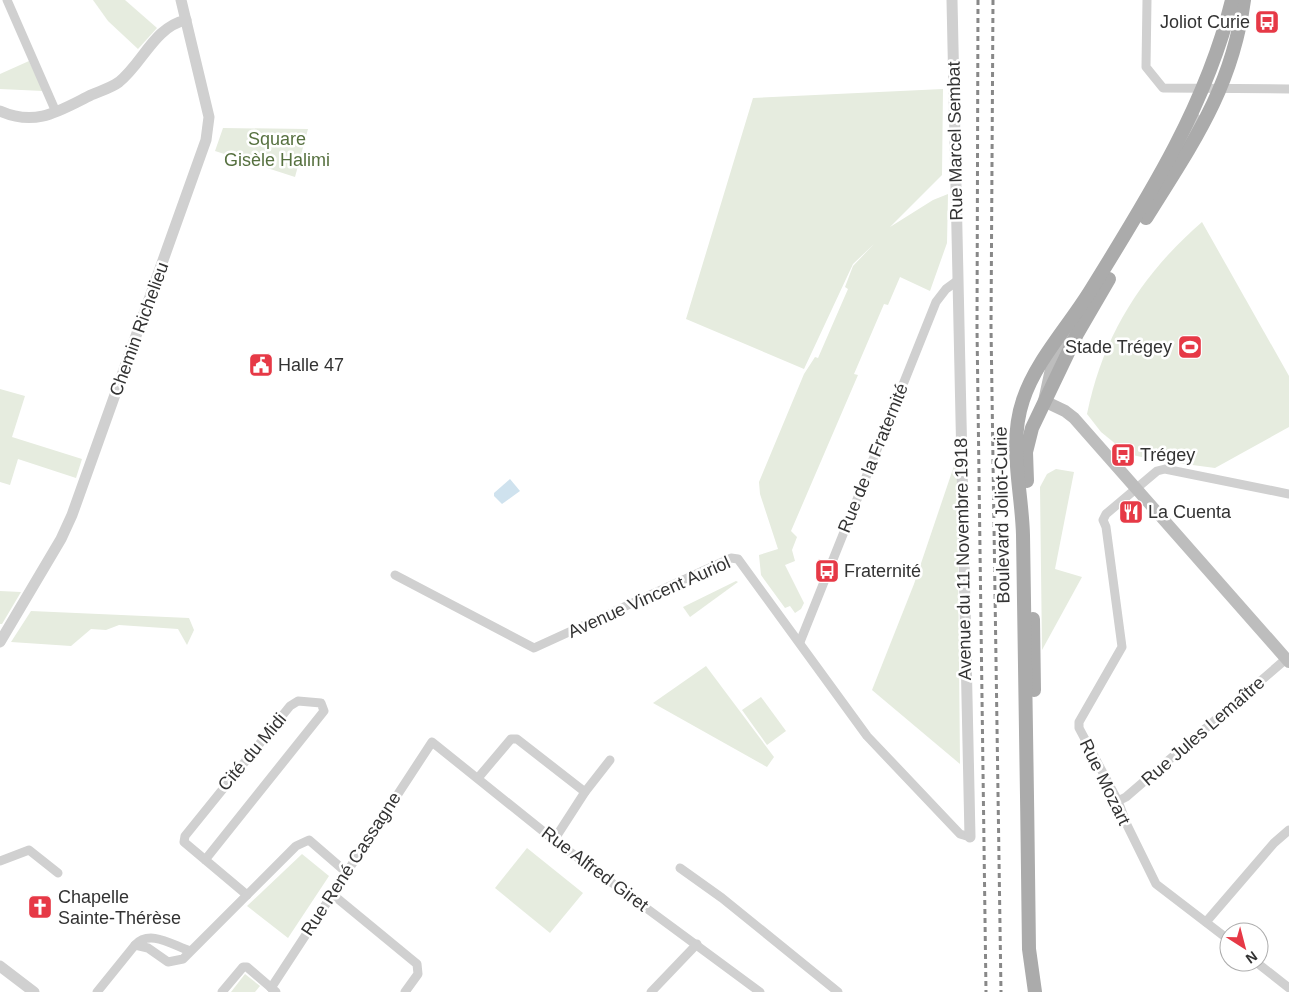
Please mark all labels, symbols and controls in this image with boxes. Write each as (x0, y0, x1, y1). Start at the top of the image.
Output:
bus stop icon: Joliot Curie (1254, 9, 1280, 35)
place label: Joliot Curie (1160, 12, 1250, 32)
street label: Rue Marcel Sembat (944, 61, 966, 221)
park label: Square Gisèle Halimi (224, 129, 330, 170)
street label: Chemin Richelieu (105, 259, 173, 399)
sports icon: Stade Trégey (1177, 334, 1203, 360)
place label: Stade Trégey (1065, 337, 1172, 357)
public building icon: Halle 47 (248, 352, 274, 378)
place label: Halle 47 (278, 355, 344, 375)
street label: Rue de la Fraternité (834, 380, 912, 536)
street label: Boulevard Joliot-Curie (990, 426, 1014, 604)
street label: Avenue du 11 Novembre 1918 (951, 438, 975, 680)
bus stop icon: Trégey (1110, 442, 1136, 468)
place label: Trégey (1140, 445, 1195, 465)
restaurant icon: La Cuenta (1118, 499, 1144, 525)
place label: La Cuenta (1148, 502, 1232, 522)
street label: Avenue Vincent Auriol (565, 552, 733, 642)
bus stop icon: Fraternité (814, 558, 840, 584)
place label: Fraternité (844, 561, 921, 581)
street label: Rue Jules Lemaître (1138, 672, 1268, 790)
street label: Cité du Midi (214, 709, 290, 795)
street label: Rue Mozart (1076, 736, 1134, 828)
street label: Rue René Cassagne (297, 788, 405, 940)
street label: Rue Alfred Giret (538, 822, 652, 916)
place label: Chapelle Sainte-Thérèse (58, 887, 181, 928)
church icon: Chapelle Sainte-Thérèse (27, 894, 53, 920)
north arrow (1219, 922, 1269, 972)
text: N (1243, 948, 1260, 967)

